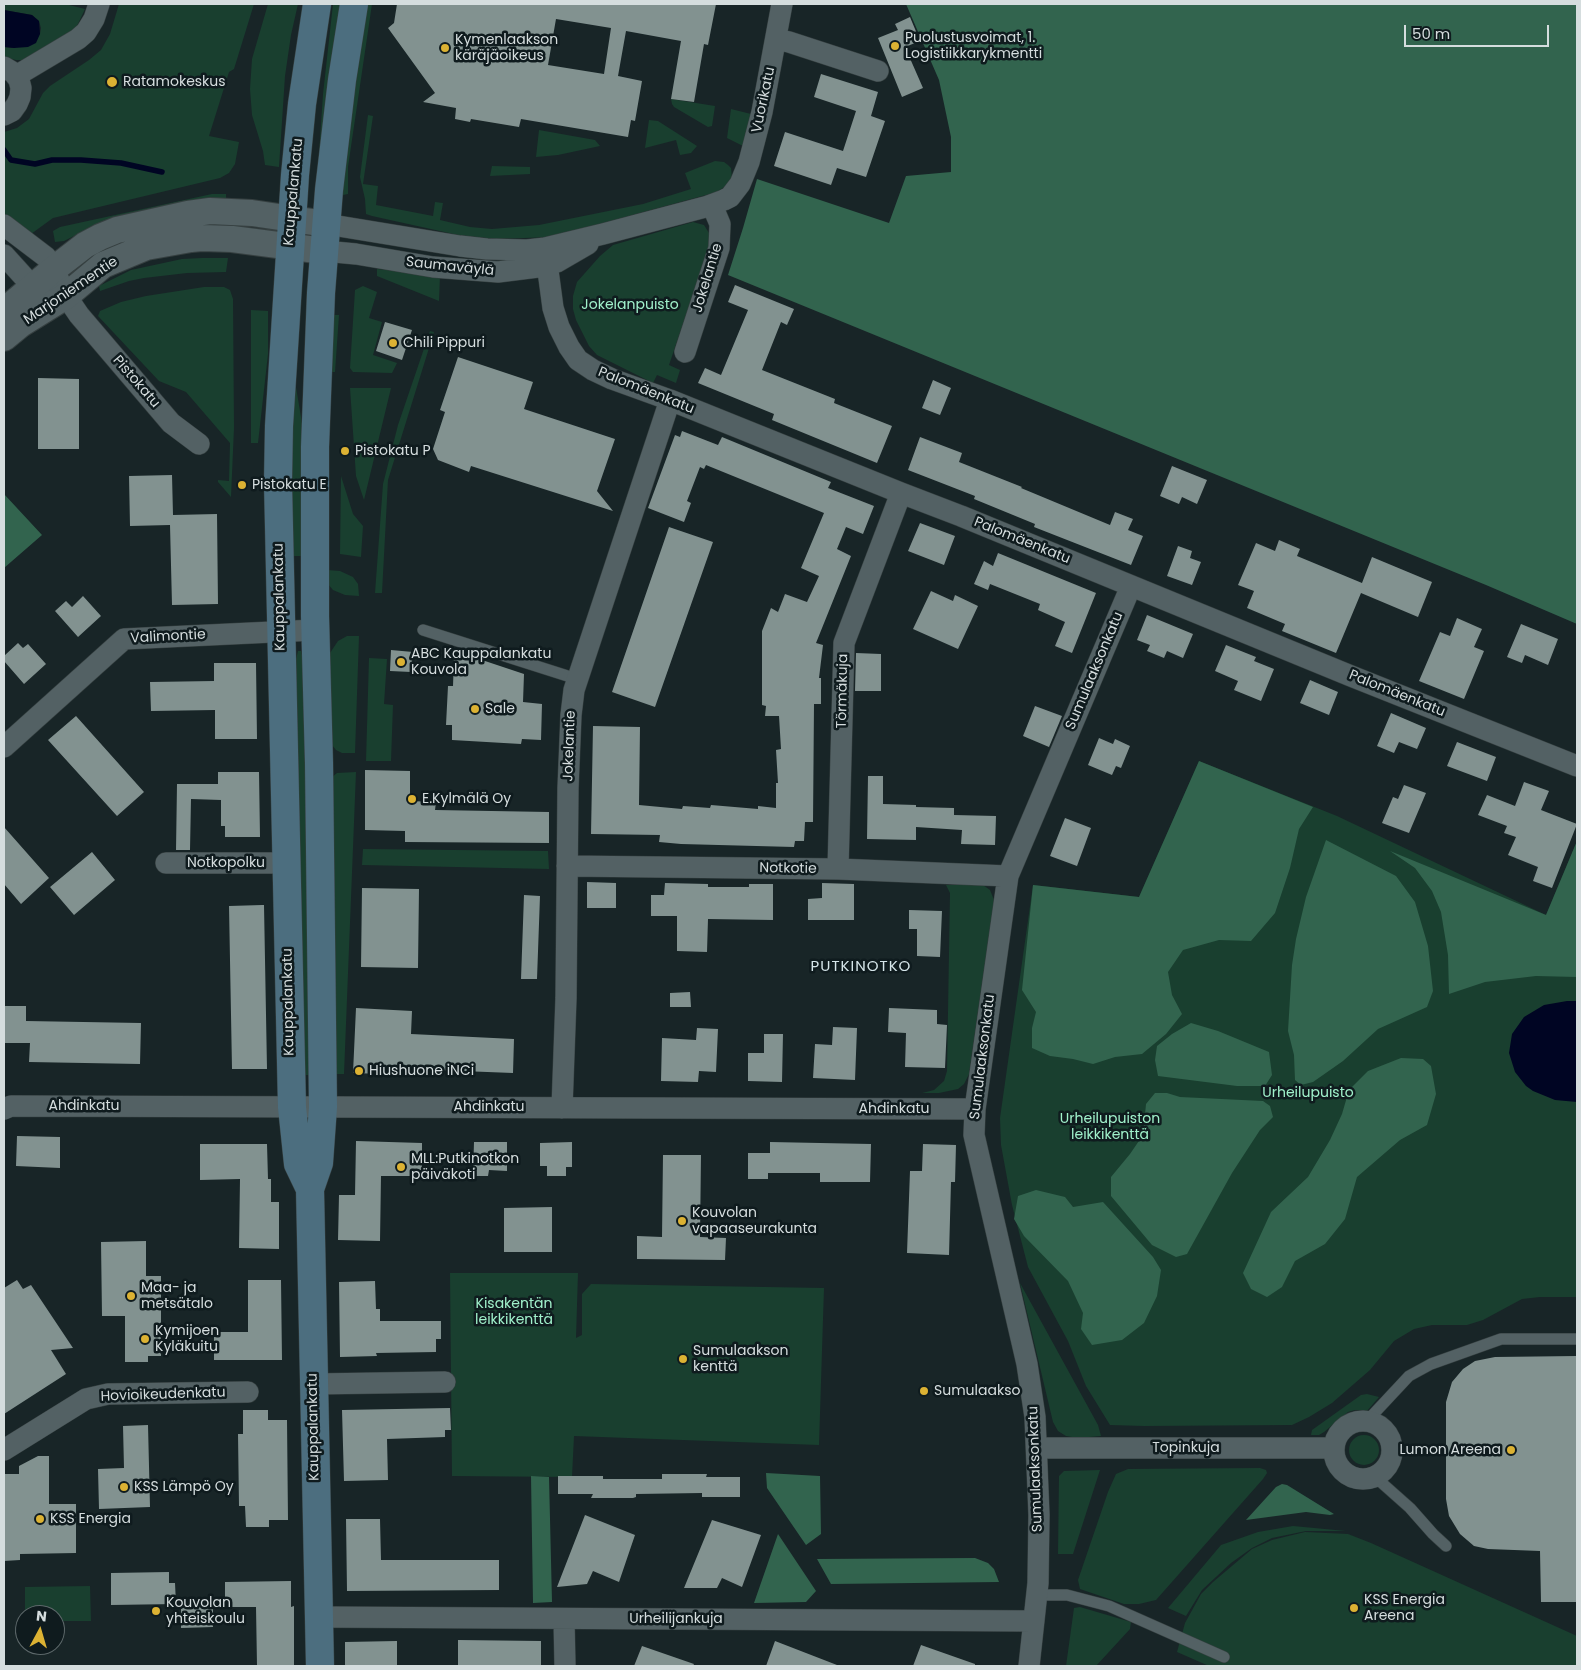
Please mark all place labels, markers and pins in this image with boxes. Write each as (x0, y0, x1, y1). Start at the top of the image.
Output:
place label: Puolustusvoimat, 1. Logistiikkarykmentti (905, 30, 1042, 62)
place label: Kymenlaakson käräjäoikeus (455, 32, 558, 64)
marker: Puolustusvoimat, 1. Logistiikkarykmentti (889, 40, 901, 52)
marker: Kymenlaakson käräjäoikeus (439, 42, 451, 54)
place label: Ratamokeskus (123, 74, 226, 90)
marker: Ratamokeskus (105, 75, 119, 89)
place label: Chili Pippuri (403, 335, 485, 351)
marker: Chili Pippuri (387, 337, 399, 349)
place label: Pistokatu P (355, 443, 430, 459)
marker: Pistokatu P (339, 445, 351, 457)
place label: Pistokatu E (252, 477, 327, 493)
marker: Pistokatu E (236, 479, 248, 491)
place label: ABC Kauppalankatu Kouvola (411, 646, 551, 679)
marker: ABC Kauppalankatu Kouvola (395, 656, 407, 668)
place label: Sale (485, 701, 515, 717)
marker: Sale (469, 703, 481, 715)
place label: E.Kylmälä Oy (422, 791, 511, 807)
marker: E.Kylmälä Oy (406, 793, 418, 805)
place label: Hiushuone iNCi (369, 1063, 474, 1079)
marker: Hiushuone iNCi (353, 1065, 365, 1077)
place label: MLL:Putkinotkon päiväkoti (411, 1151, 519, 1184)
marker: MLL:Putkinotkon päiväkoti (395, 1161, 407, 1173)
place label: Kouvolan vapaaseurakunta (692, 1205, 817, 1238)
marker: Kouvolan vapaaseurakunta (676, 1215, 688, 1227)
place label: Maa- ja metsätalo (141, 1280, 213, 1312)
marker: Maa- ja metsätalo (125, 1290, 137, 1302)
place label: Kymijoen Kyläkuitu (155, 1323, 219, 1355)
marker: Kymijoen Kyläkuitu (139, 1333, 151, 1345)
place label: Sumulaakson kenttä (693, 1343, 788, 1375)
marker: Sumulaakson kenttä (677, 1353, 689, 1365)
place label: Sumulaakso (934, 1383, 1020, 1399)
marker: Sumulaakso (918, 1385, 930, 1397)
place label: Lumon Areena (1399, 1442, 1501, 1458)
marker: Lumon Areena (1505, 1444, 1517, 1456)
place label: KSS Lämpö Oy (134, 1479, 234, 1495)
marker: KSS Lämpö Oy (118, 1481, 130, 1493)
place label: KSS Energia (50, 1511, 131, 1527)
marker: KSS Energia (34, 1513, 46, 1525)
place label: KSS Energia Areena (1364, 1592, 1445, 1624)
place label: Kouvolan yhteiskoulu (166, 1595, 245, 1628)
marker: KSS Energia Areena (1348, 1602, 1360, 1614)
marker: Kouvolan yhteiskoulu (150, 1605, 162, 1617)

